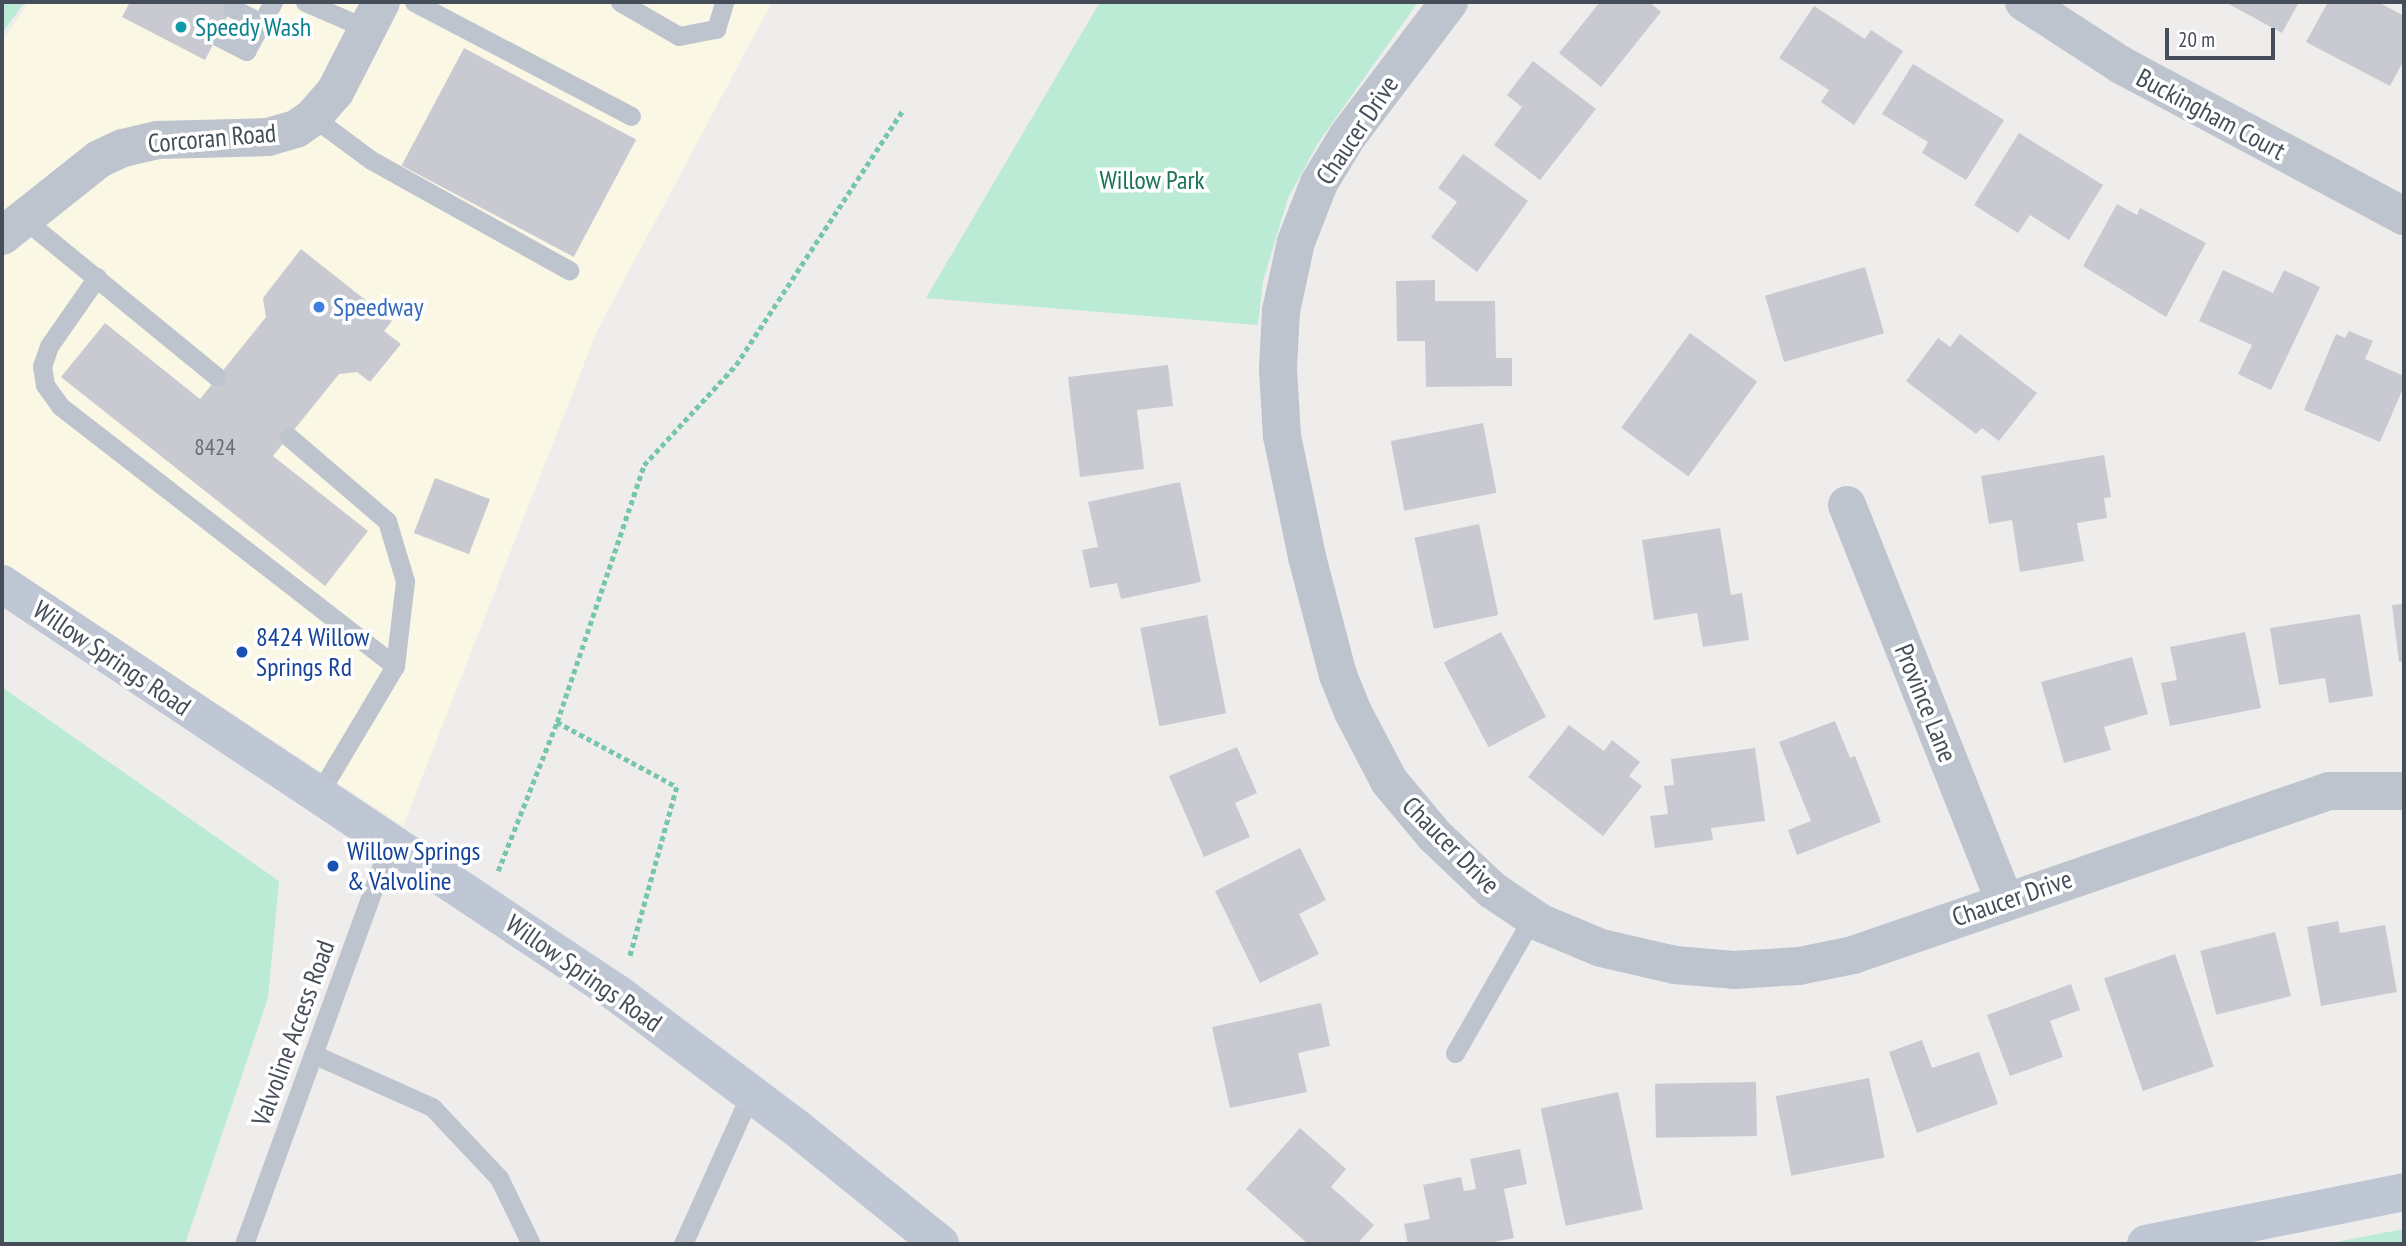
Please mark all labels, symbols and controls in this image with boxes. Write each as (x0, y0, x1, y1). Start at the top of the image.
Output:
place label: Speedy Wash (195, 11, 312, 43)
scale bar (2168, 14, 2278, 58)
marker: Speedy Wash (173, 19, 189, 35)
text: 20 m (2178, 26, 2215, 53)
street label: Buckingham Court (2131, 62, 2291, 166)
street label: Chaucer Drive (1309, 70, 1405, 190)
street label: Corcoran Road (147, 117, 277, 159)
park label: Willow Park (1099, 164, 1205, 196)
place label: Speedway (333, 291, 423, 323)
marker: Speedway (311, 299, 327, 315)
house number: 8424 (194, 433, 236, 461)
street label: Willow Springs Road (27, 594, 197, 722)
place label: 8424 Willow Springs Rd (256, 621, 370, 682)
street label: Province Lane (1888, 640, 1964, 766)
marker: 8424 Willow Springs Rd (234, 644, 250, 660)
street label: Chaucer Drive (1396, 790, 1506, 900)
place label: Willow Springs & Valvoline (347, 835, 481, 896)
marker: Willow Springs & Valvoline (325, 858, 341, 874)
street label: Chaucer Drive (1948, 863, 2076, 933)
street label: Willow Springs Road (500, 908, 668, 1038)
street label: Valvoline Access Road (245, 936, 341, 1130)

